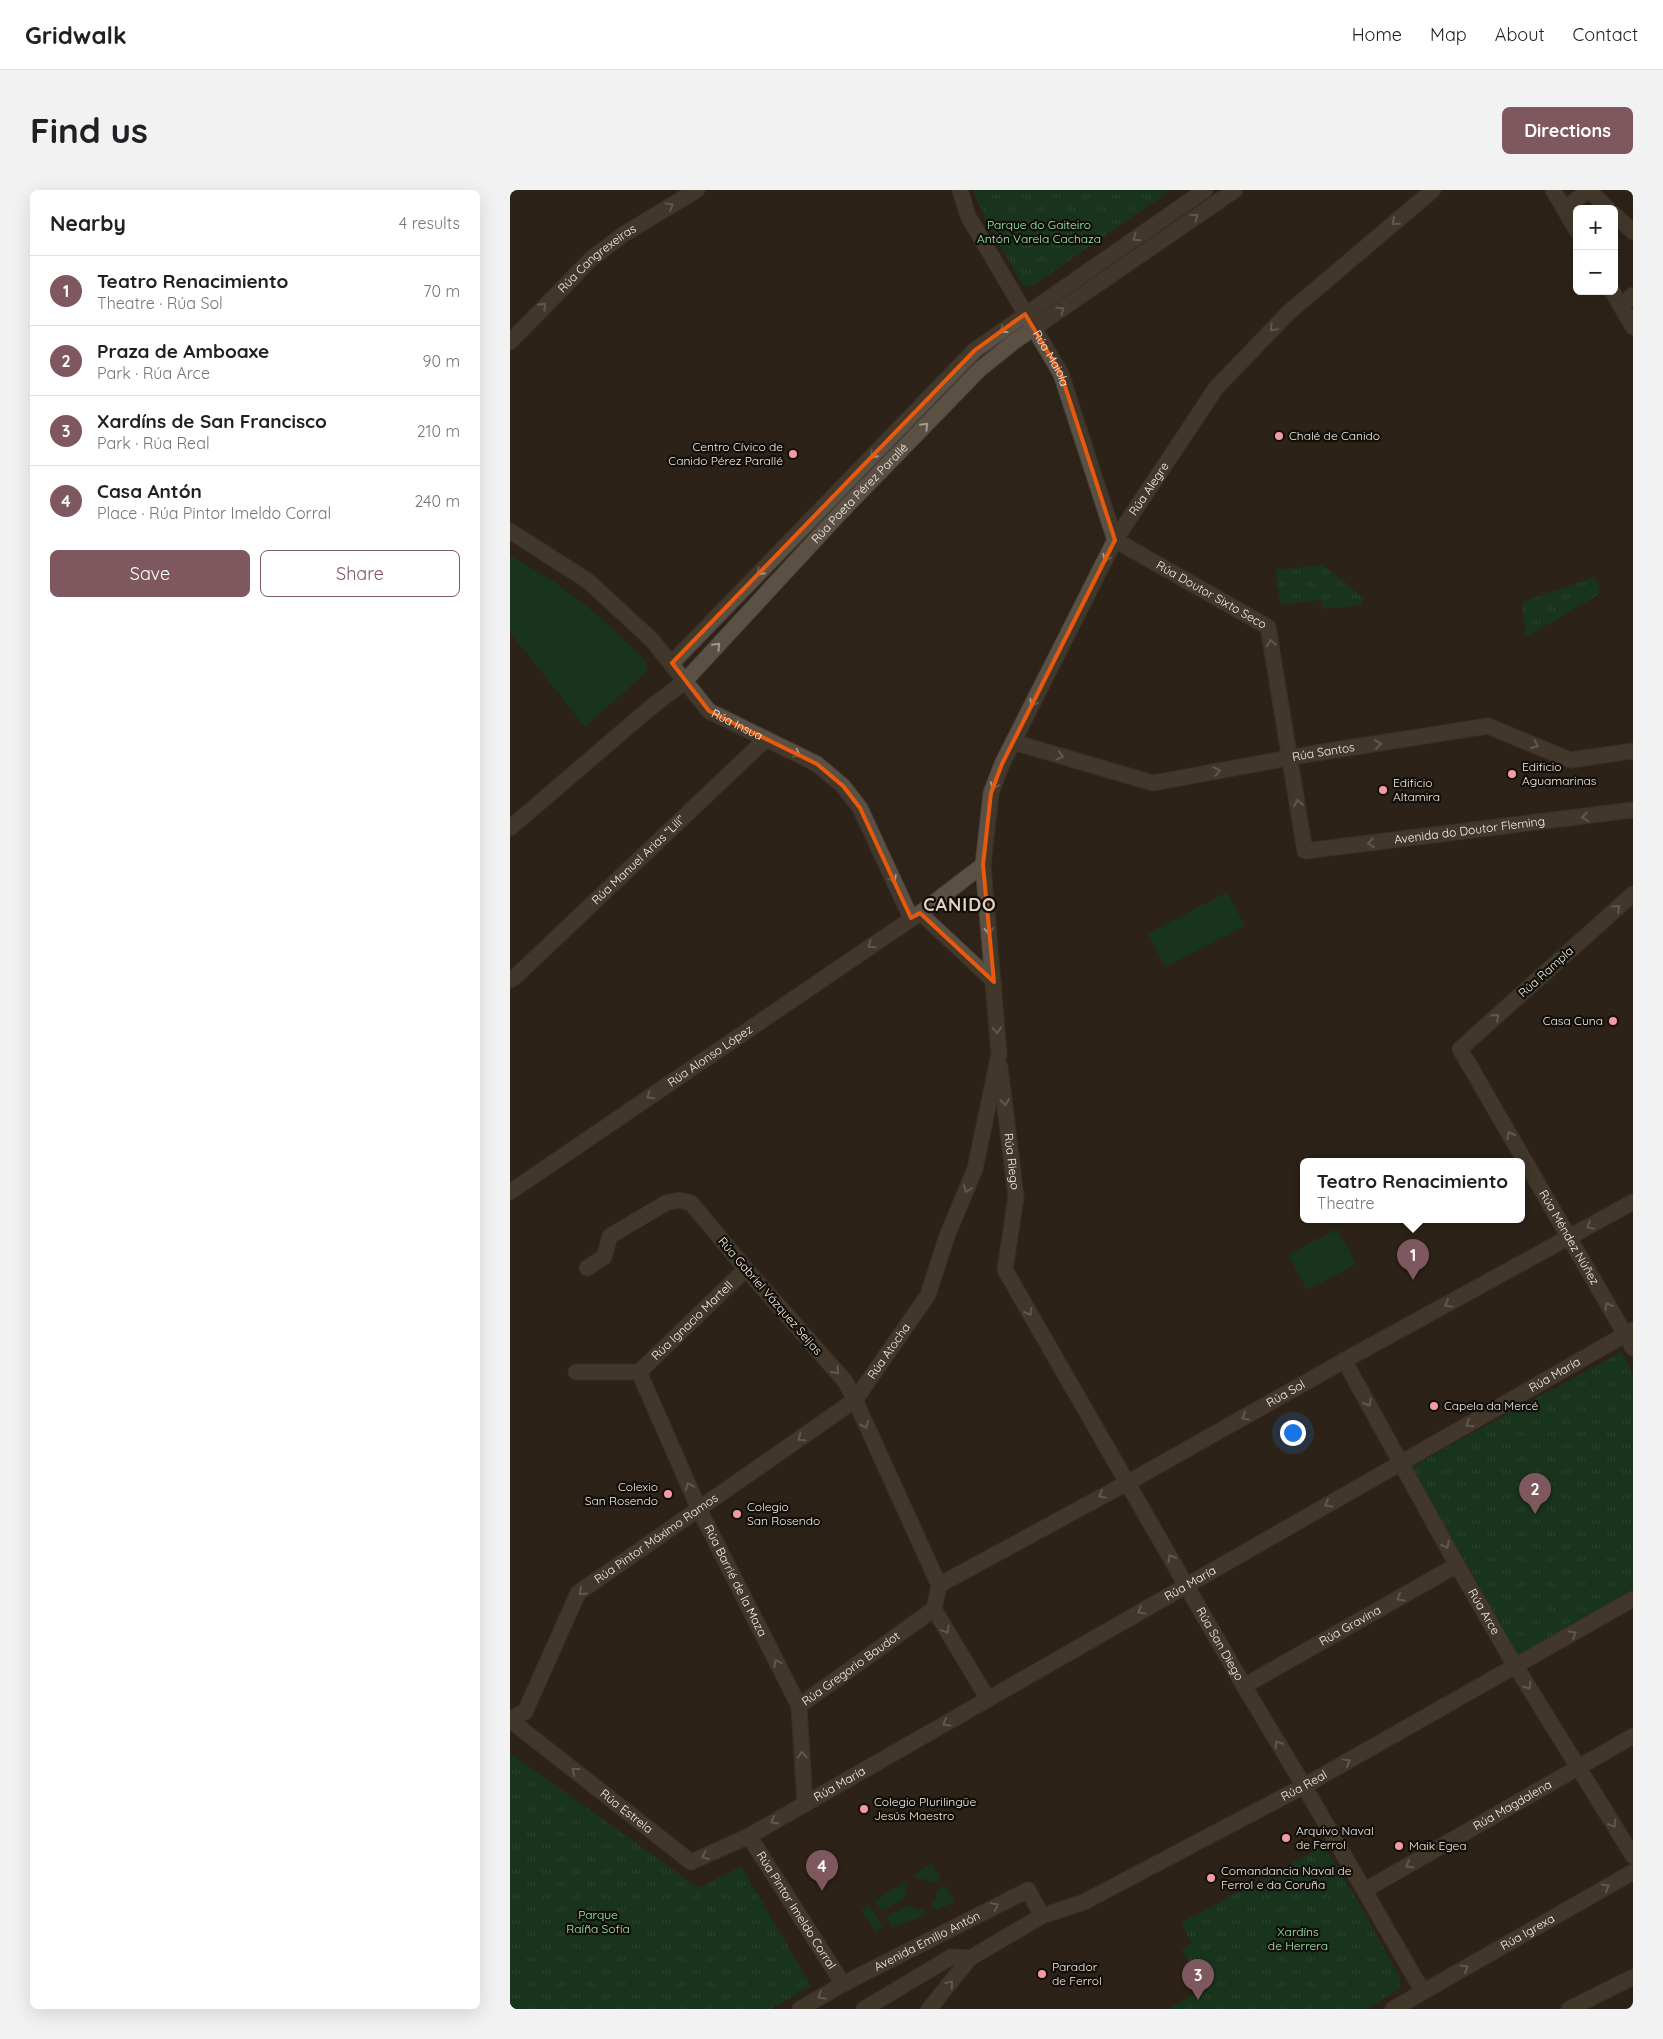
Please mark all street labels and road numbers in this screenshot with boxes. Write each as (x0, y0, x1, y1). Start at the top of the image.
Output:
street label: Rúa Cangrexeiras (554, 220, 639, 296)
street label: Rúa Maiola (1030, 327, 1073, 388)
street label: Rúa Poeta Pérez Parallé (808, 440, 911, 546)
street label: Rúa Alegre (1125, 459, 1172, 518)
street label: Rúa Doutor Sixto Seco (1154, 557, 1270, 632)
street label: Rúa Insua (709, 705, 765, 743)
street label: Rúa Santos (1291, 739, 1356, 764)
street label: Rúa Manuel Arias “Lili” (588, 812, 688, 907)
street label: Avenida do Doutor Fleming (1393, 813, 1546, 847)
street label: Rúa Rampla (1515, 943, 1576, 1000)
street label: Rúa Alonso López (664, 1021, 755, 1090)
street label: Rúa Riego (1001, 1132, 1023, 1191)
street label: Rúa Méndez Núñez (1536, 1187, 1603, 1288)
street label: Rúa Gabriel Vázquez Seijas (715, 1234, 826, 1358)
street label: Rúa Ignacio Martell (648, 1278, 736, 1363)
street label: Rúa Atocha (864, 1320, 913, 1382)
street label: Rúa María (1526, 1354, 1583, 1395)
street label: Rúa Sol (1263, 1376, 1307, 1410)
street label: Rúa Pintor Máximo Ramos (591, 1490, 721, 1586)
street label: Rúa Barrié de la Maza (701, 1522, 770, 1639)
street label: Rúa María (1162, 1562, 1218, 1604)
street label: Rúa Arce (1465, 1586, 1504, 1637)
street label: Rúa Gravina (1316, 1602, 1383, 1649)
street label: Rúa San Diego (1193, 1604, 1247, 1683)
street label: Rúa Gregorio Baudot (798, 1628, 903, 1709)
street label: Rúa María (811, 1763, 868, 1804)
street label: Rúa Real (1278, 1767, 1329, 1804)
street label: Rúa Magdalena (1470, 1776, 1554, 1833)
street label: Rúa Estrela (597, 1786, 656, 1836)
street label: Rúa Pintor Imeldo Corral (754, 1848, 840, 1972)
street label: Avenida Emilio Antón (871, 1908, 982, 1974)
street label: Rúa Igrexa (1498, 1910, 1557, 1953)

